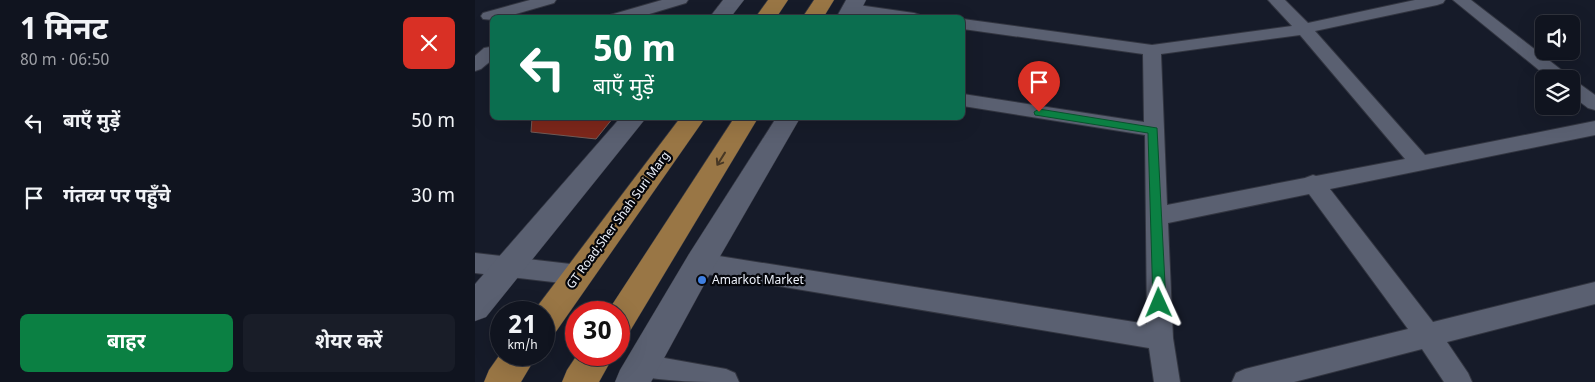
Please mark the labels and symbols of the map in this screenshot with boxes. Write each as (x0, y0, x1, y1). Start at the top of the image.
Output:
pin (1018, 61, 1060, 112)
street label: GT Road;Sher Shah Suri Marg (564, 149, 674, 292)
one-way arrow (715, 151, 725, 165)
place label: Amarkot Market (712, 273, 804, 289)
marker: Amarkot Market (696, 274, 708, 286)
position arrow (1132, 276, 1184, 328)
speed limit sign: 30 (565, 301, 630, 366)

